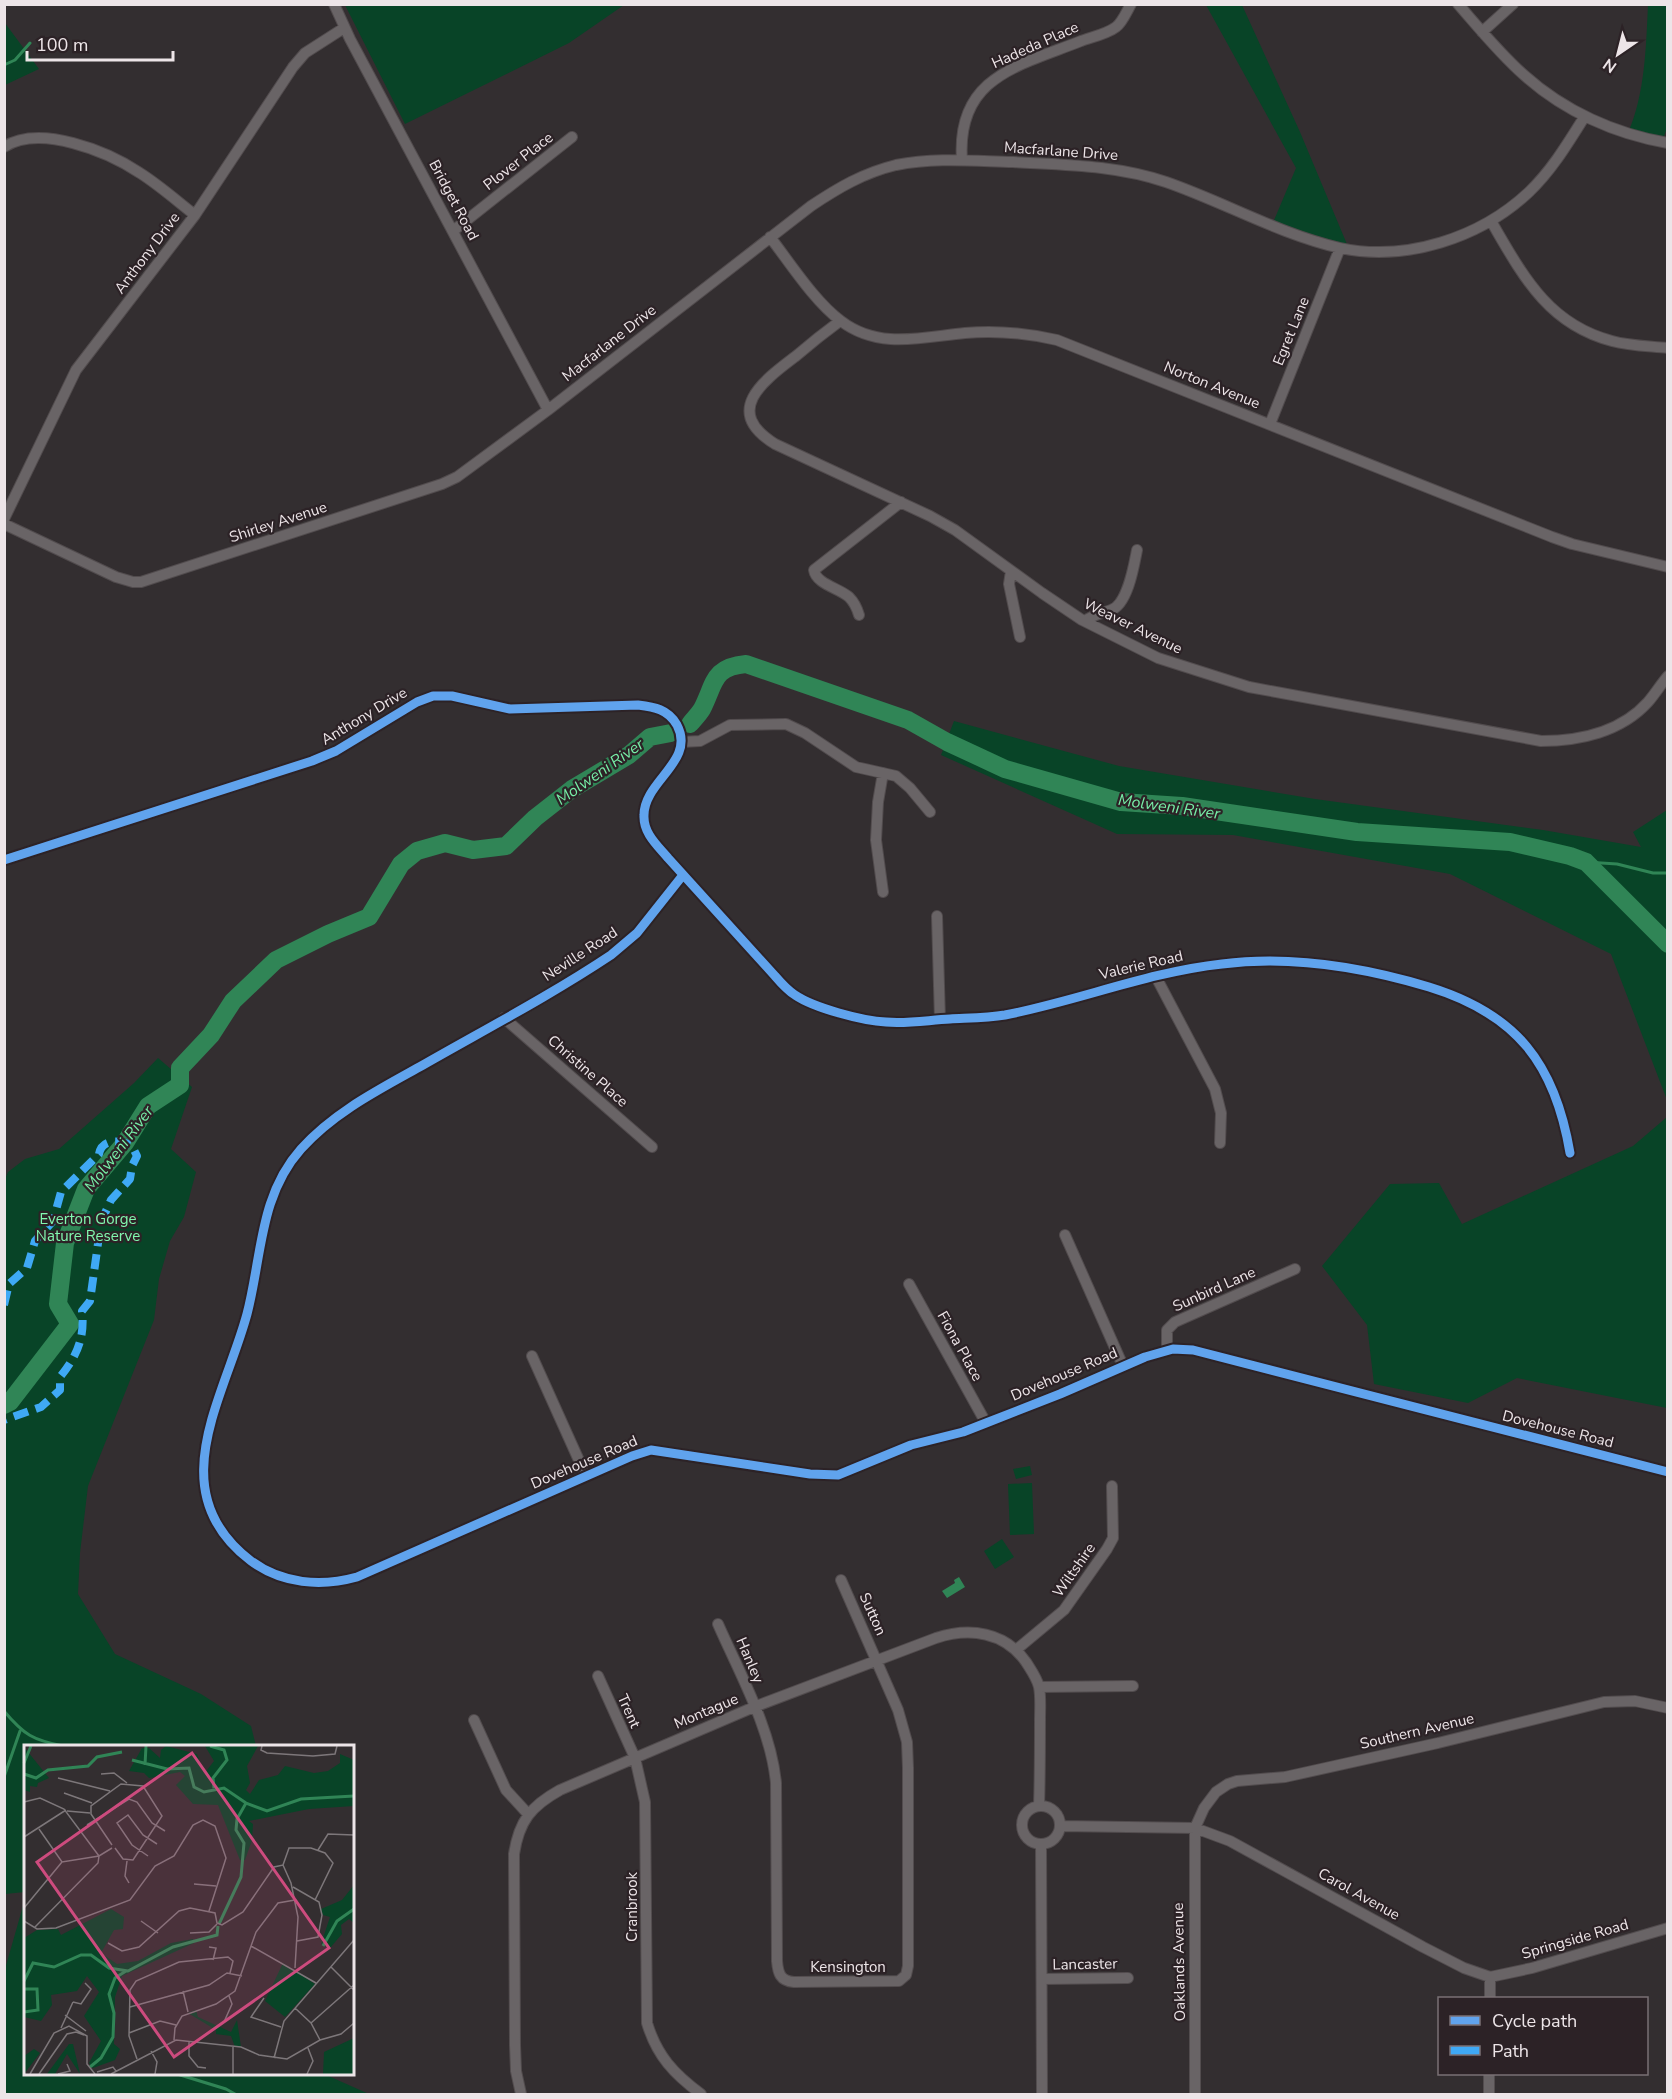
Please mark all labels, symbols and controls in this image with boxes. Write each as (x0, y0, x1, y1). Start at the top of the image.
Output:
street label: Hadeda Place (988, 17, 1082, 73)
scale bar (27, 24, 172, 62)
north arrow (1588, 24, 1648, 84)
text: 100 m (36, 33, 88, 57)
text: N (1599, 53, 1621, 78)
street label: Plover Place (479, 127, 557, 195)
street label: Macfarlane Drive (1003, 137, 1119, 165)
street label: Bridget Road (424, 156, 484, 244)
street label: Anthony Drive (110, 208, 184, 298)
street label: Egret Lane (1268, 294, 1314, 368)
street label: Macfarlane Drive (558, 300, 660, 386)
street label: Norton Avenue (1161, 357, 1263, 413)
street label: Shirley Avenue (227, 497, 329, 547)
street label: Weaver Avenue (1080, 593, 1186, 659)
street label: Anthony Drive (317, 682, 411, 750)
water label: Molweni River (552, 733, 649, 810)
water label: Molweni River (1117, 789, 1223, 825)
street label: Neville Road (539, 922, 621, 986)
street label: Valerie Road (1096, 946, 1185, 985)
street label: Christine Place (544, 1031, 632, 1111)
water label: Molweni River (79, 1100, 159, 1197)
park label: Everton Gorge Nature Reserve (36, 1209, 140, 1246)
street label: Sunbird Lane (1169, 1262, 1259, 1316)
street label: Fiona Place (933, 1307, 987, 1385)
street label: Dovehouse Road (1008, 1342, 1120, 1406)
street label: Dovehouse Road (1500, 1405, 1616, 1453)
street label: Dovehouse Road (528, 1430, 640, 1494)
street label: Wiltshire (1048, 1539, 1100, 1601)
street label: Sutton (855, 1589, 891, 1639)
street label: Hanley (731, 1634, 769, 1686)
street label: Montague (671, 1688, 741, 1734)
street label: Trent (613, 1691, 646, 1732)
street label: Southern Avenue (1358, 1708, 1476, 1754)
inset map (24, 1745, 354, 2075)
street label: Carol Avenue (1314, 1863, 1404, 1925)
street label: Cranbrook (622, 1871, 642, 1942)
street label: Oaklands Avenue (1168, 1902, 1190, 2022)
street label: Springside Road (1519, 1914, 1631, 1964)
street label: Lancaster (1052, 1953, 1118, 1975)
street label: Kensington (810, 1957, 886, 1977)
legend (1438, 1997, 1648, 2075)
text: Cycle path (1492, 2009, 1577, 2033)
text: Path (1492, 2039, 1529, 2063)

